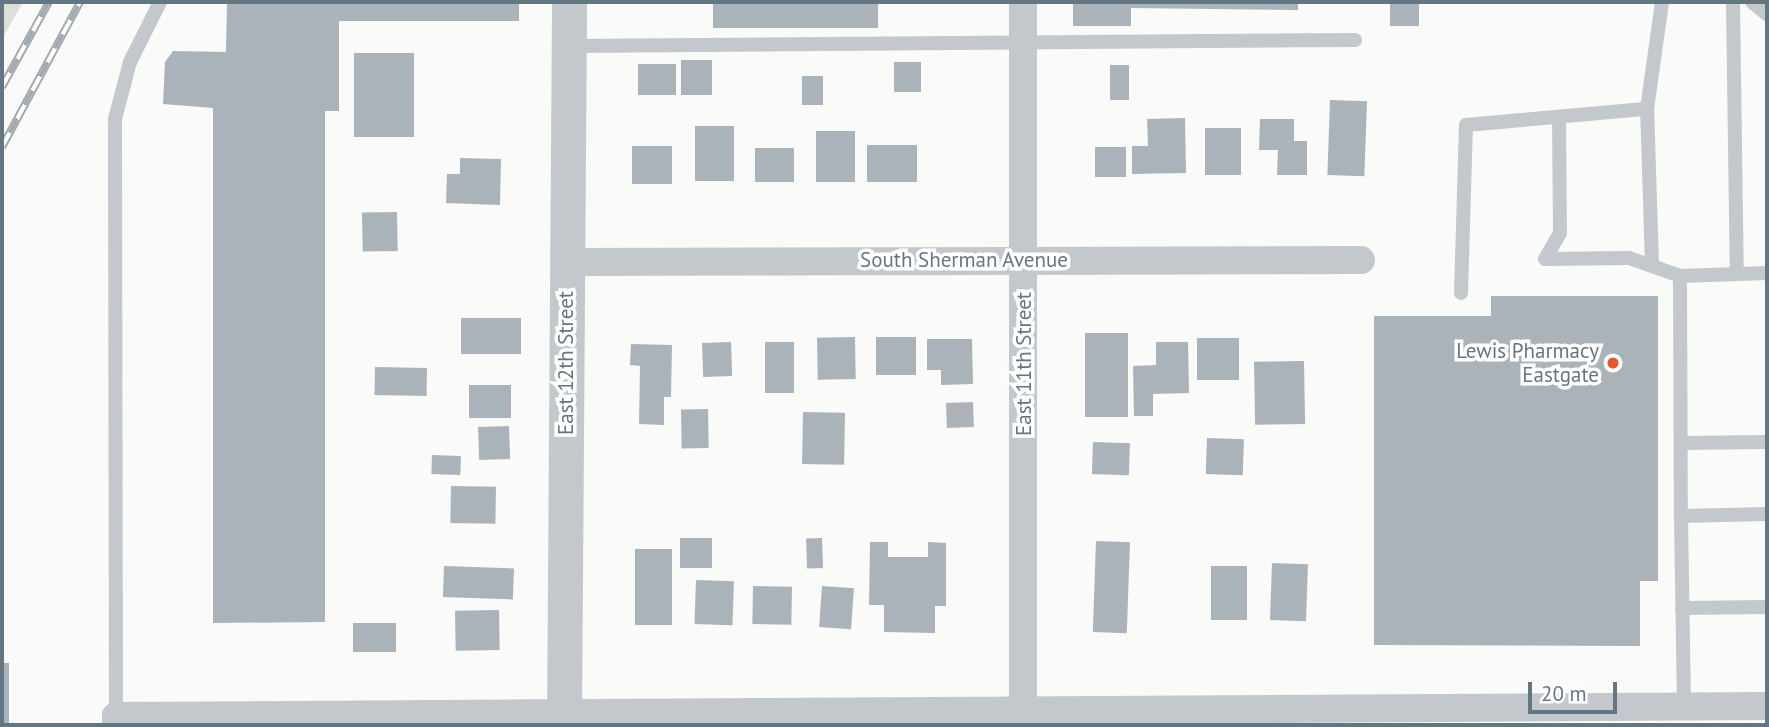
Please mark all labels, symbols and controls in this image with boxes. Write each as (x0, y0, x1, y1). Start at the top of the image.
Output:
street label: South Sherman Avenue (860, 247, 1068, 273)
street label: East 12th Street (553, 291, 579, 435)
street label: East 11th Street (1011, 292, 1037, 436)
place label: Lewis Pharmacy Eastgate (1456, 338, 1599, 388)
marker: Lewis Pharmacy Eastgate (1605, 355, 1621, 371)
scale bar (1531, 668, 1620, 712)
text: 20 m (1541, 680, 1587, 707)

